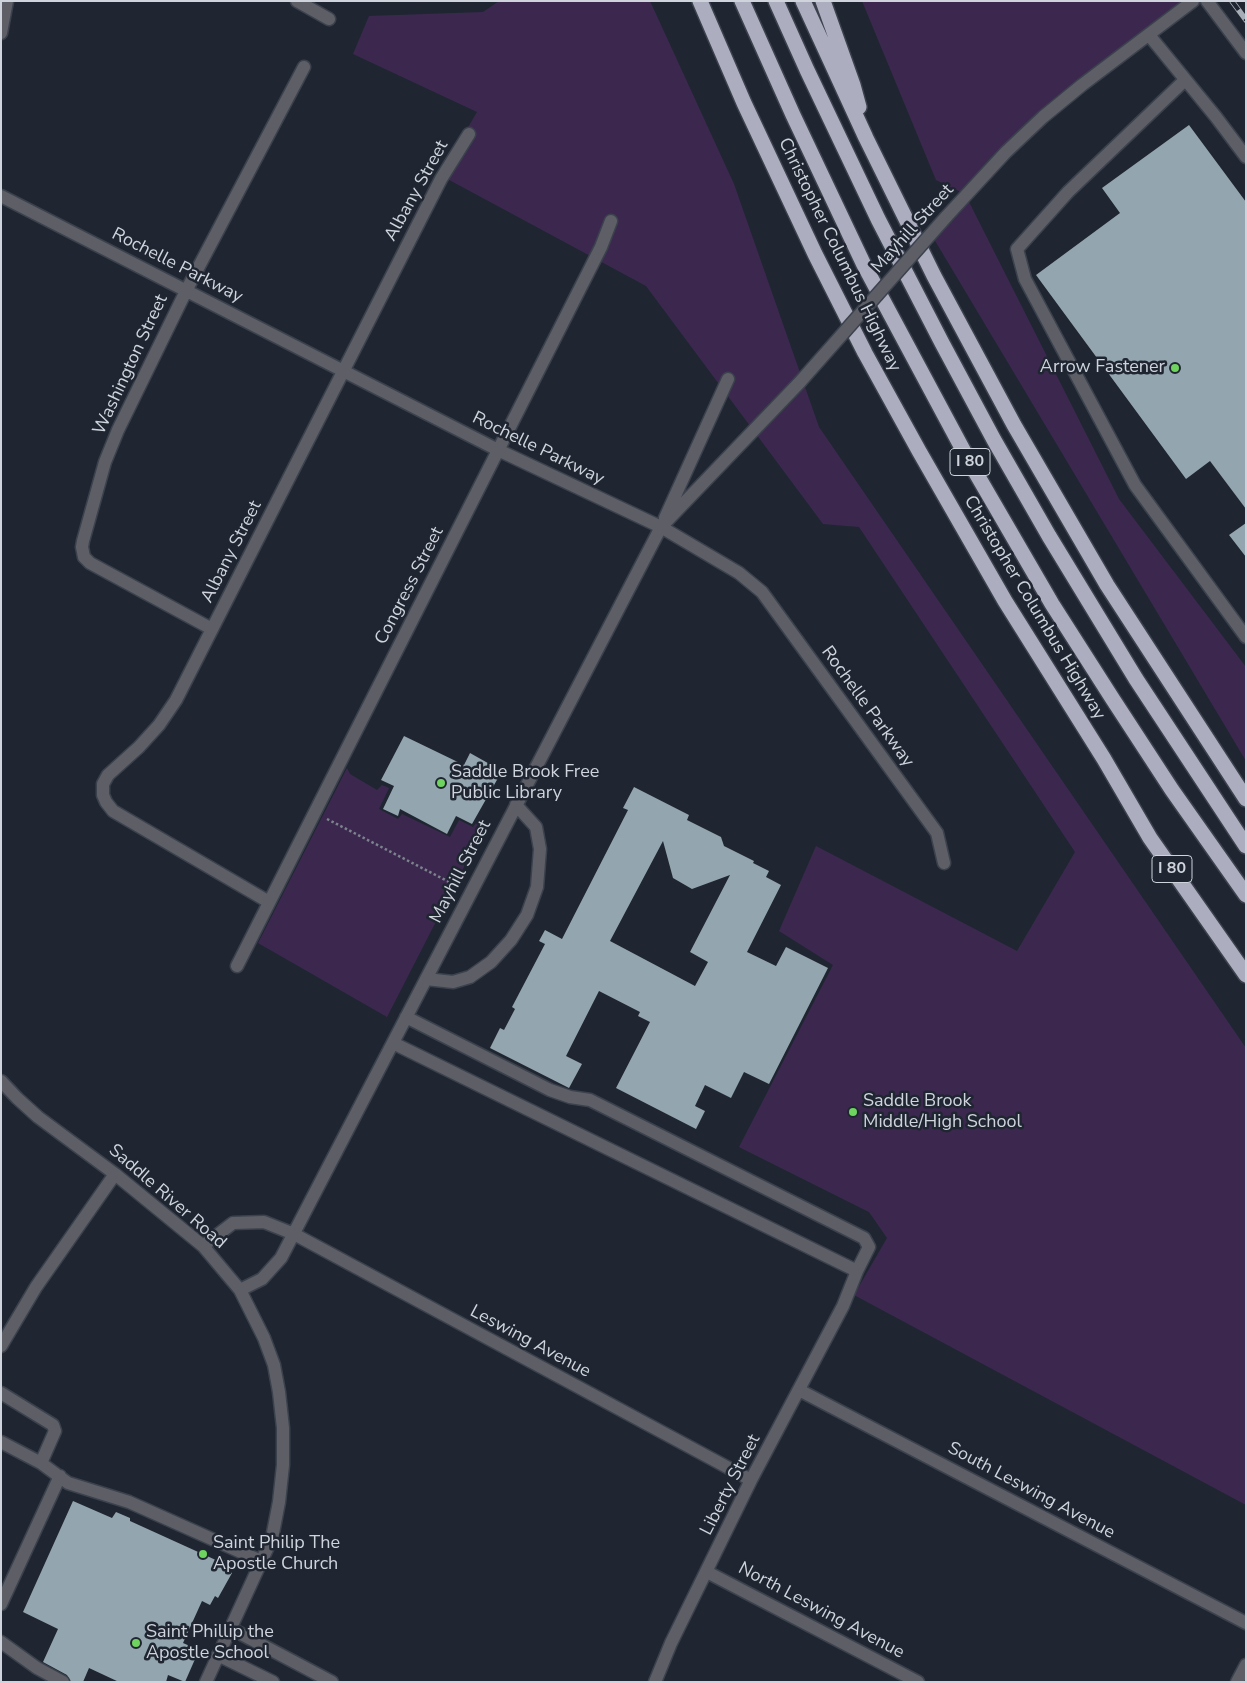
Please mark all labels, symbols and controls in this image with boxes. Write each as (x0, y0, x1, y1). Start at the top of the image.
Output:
street label: Christopher Columbus Highway (773, 135, 905, 375)
street label: Albany Street (381, 137, 453, 245)
street label: Mayhill Street (867, 180, 959, 278)
street label: Rochelle Parkway (108, 224, 246, 308)
street label: Washington Street (89, 291, 173, 439)
place label: Arrow Fastener (1040, 357, 1165, 379)
marker: Arrow Fastener (1169, 362, 1181, 374)
street label: Rochelle Parkway (469, 408, 607, 490)
road number: I 80 (950, 448, 990, 476)
street label: Christopher Columbus Highway (958, 492, 1110, 724)
street label: Albany Street (197, 497, 267, 607)
street label: Congress Street (371, 524, 449, 648)
street label: Rochelle Parkway (816, 642, 918, 772)
place label: Saddle Brook Free Public Library (451, 762, 599, 804)
marker: Saddle Brook Free Public Library (435, 777, 447, 789)
street label: Mayhill Street (426, 817, 496, 927)
road number: I 80 (1152, 856, 1192, 882)
place label: Saddle Brook Middle/High School (863, 1091, 1022, 1134)
marker: Saddle Brook Middle/High School (847, 1106, 859, 1118)
street label: Saddle River Road (104, 1140, 230, 1254)
street label: Leswing Avenue (466, 1301, 594, 1383)
street label: Liberty Street (696, 1431, 766, 1539)
street label: South Leswing Avenue (944, 1438, 1118, 1544)
place label: Saint Philip The Apostle Church (213, 1533, 340, 1576)
marker: Saint Philip The Apostle Church (197, 1548, 209, 1560)
street label: North Leswing Avenue (734, 1558, 908, 1664)
place label: Saint Phillip the Apostle School (146, 1622, 274, 1665)
marker: Saint Phillip the Apostle School (130, 1637, 142, 1649)

